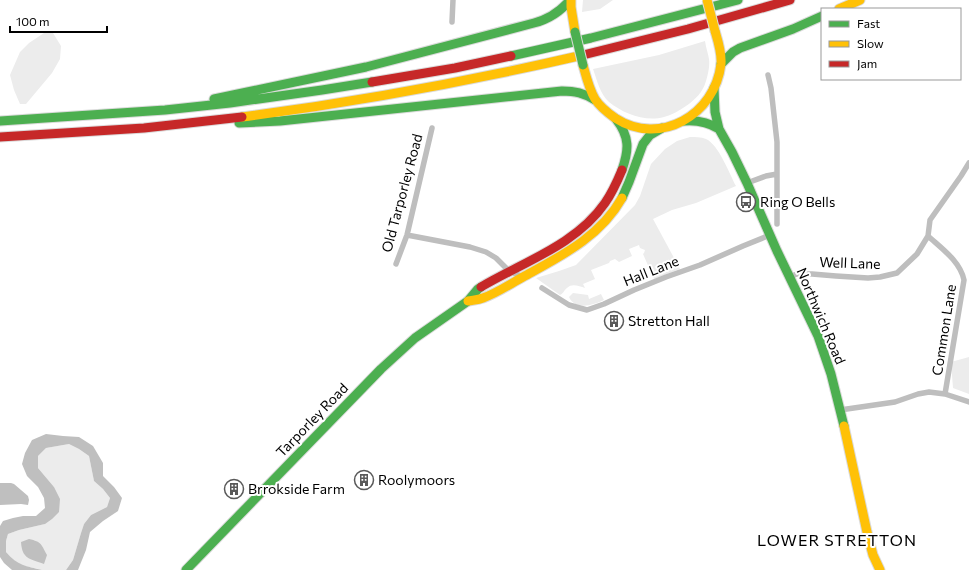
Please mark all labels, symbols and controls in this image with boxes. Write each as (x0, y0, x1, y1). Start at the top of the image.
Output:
scale bar (10, 8, 107, 34)
legend (821, 8, 961, 80)
text: 100 m (16, 14, 50, 28)
text: Fast (857, 16, 880, 30)
text: Slow (857, 36, 884, 50)
text: Jam (857, 56, 877, 71)
street label: Old Tarporley Road (378, 132, 426, 254)
bus stop icon: Ring O Bells (735, 191, 757, 213)
place label: Ring O Bells (760, 193, 835, 210)
street label: Hall Lane (621, 252, 681, 289)
street label: Well Lane (819, 253, 881, 272)
street label: Northwich Road (793, 265, 849, 367)
street label: Common Lane (928, 283, 959, 377)
building icon: Stretton Hall (603, 310, 625, 332)
place label: Stretton Hall (628, 312, 710, 329)
street label: Tarporley Road (272, 379, 351, 460)
building icon: Roolymoors (353, 469, 375, 491)
place label: Roolymoors (378, 471, 455, 488)
building icon: Brrokside Farm (223, 478, 245, 500)
place label: Brrokside Farm (248, 480, 345, 497)
district label: LOWER STRETTON (757, 530, 917, 549)

